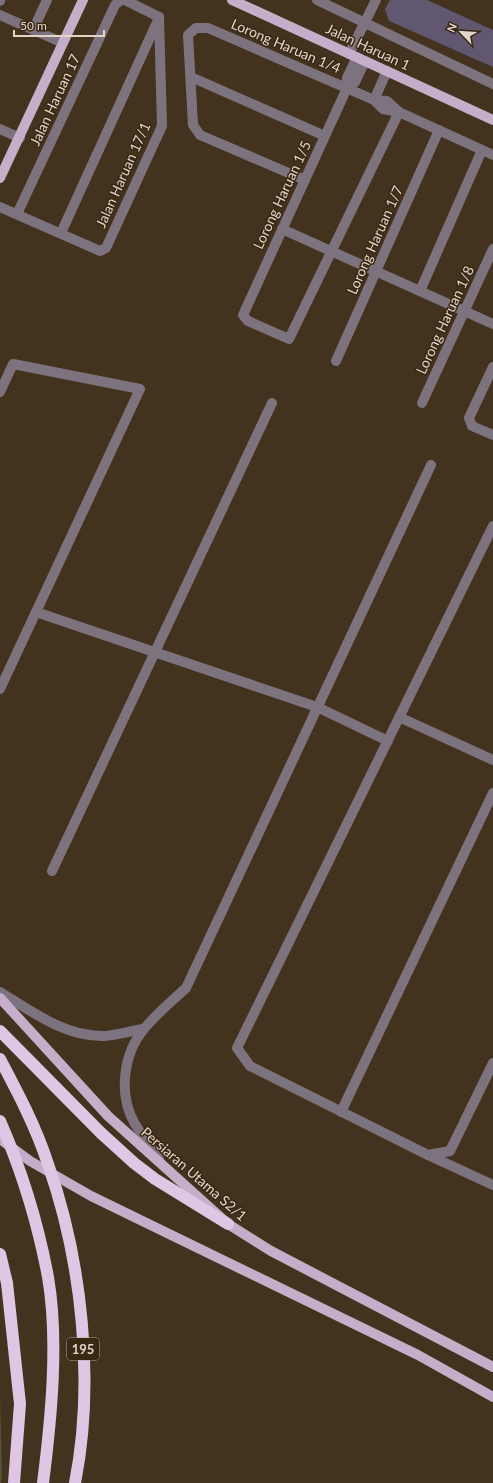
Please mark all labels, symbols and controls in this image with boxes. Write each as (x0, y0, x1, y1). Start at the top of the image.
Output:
scale bar (14, 12, 104, 38)
north arrow (441, 12, 481, 52)
street label: Lorong Haruan 1/4 (229, 15, 344, 76)
text: 50 m (20, 18, 47, 33)
street label: Jalan Haruan 1 (323, 20, 413, 73)
text: N (444, 21, 459, 34)
street label: Jalan Haruan 17 (26, 51, 83, 148)
street label: Jalan Haruan 17/1 (92, 119, 153, 230)
street label: Lorong Haruan 1/5 (249, 138, 314, 252)
street label: Lorong Haruan 1/7 (343, 183, 406, 297)
street label: Lorong Haruan 1/8 (412, 263, 477, 377)
street label: Persiaran Utama S2/1 (138, 1123, 251, 1224)
road number: 195 (67, 1338, 99, 1360)

